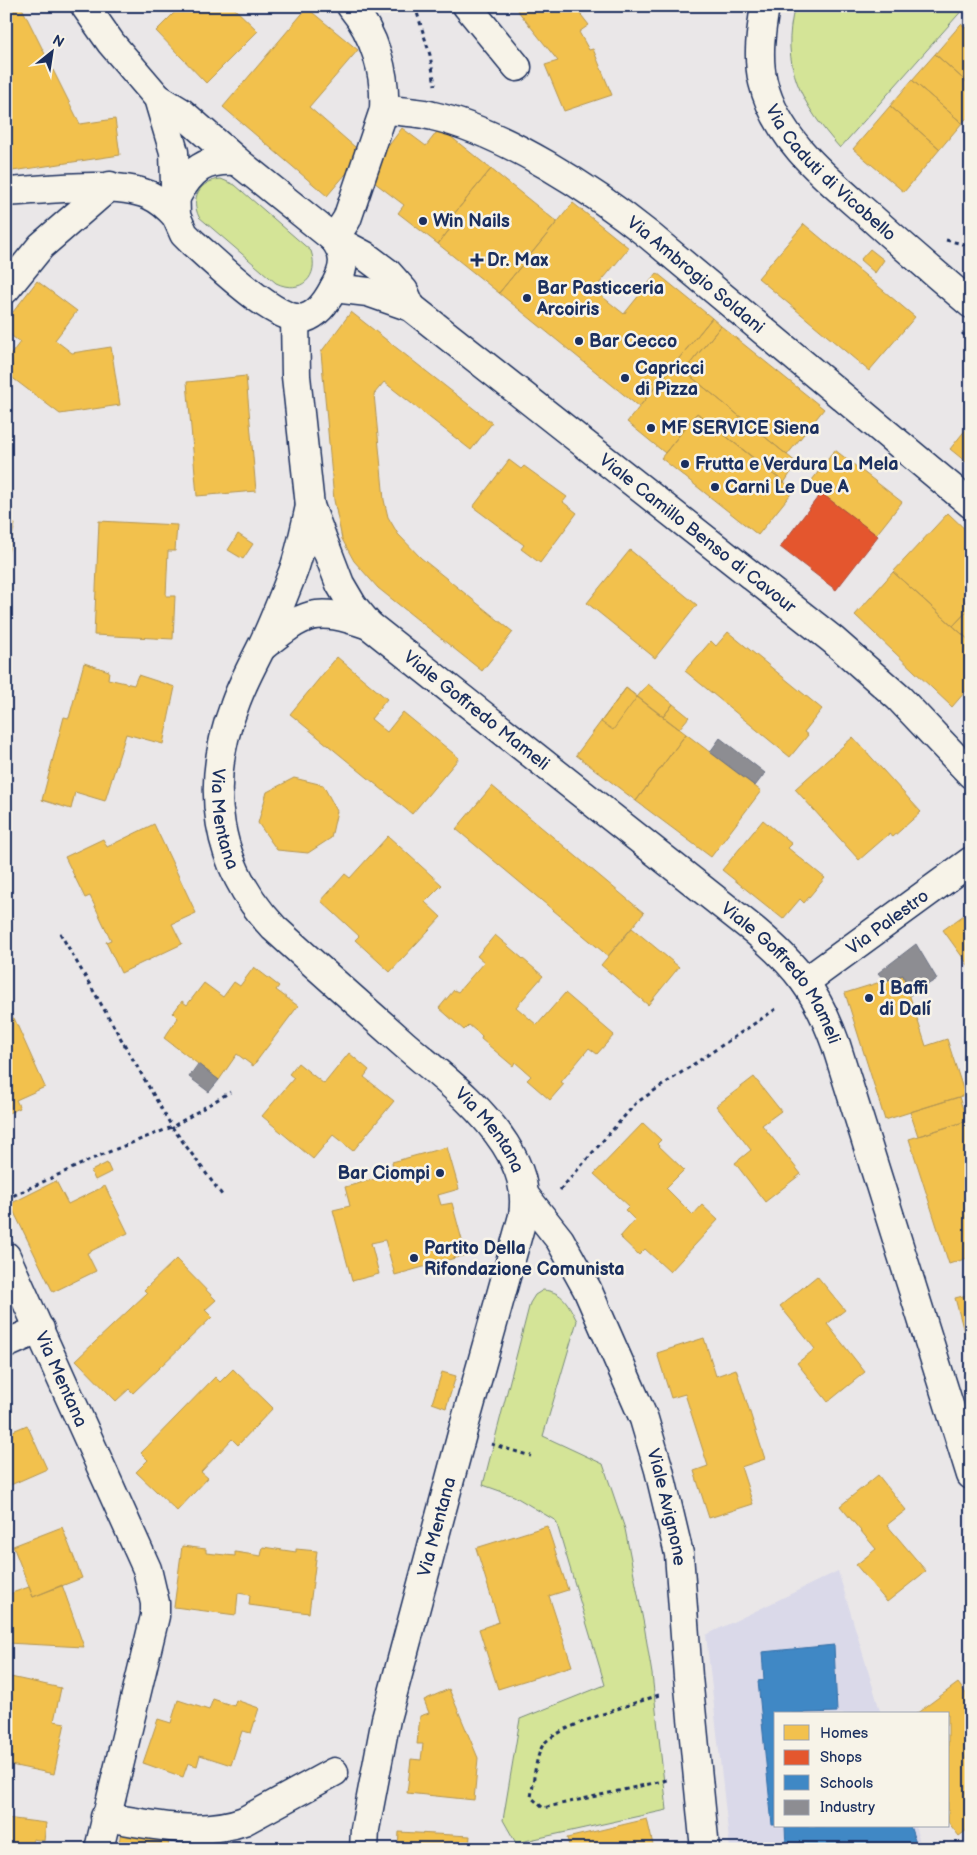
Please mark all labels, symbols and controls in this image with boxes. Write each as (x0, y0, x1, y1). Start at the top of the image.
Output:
north arrow (28, 28, 78, 78)
text: N (49, 31, 67, 51)
street label: Via Caduti di Vicobello (761, 101, 900, 245)
place label: Win Nails (433, 211, 510, 232)
street label: Via Ambrogio Soldani (623, 212, 769, 338)
marker: Win Nails (417, 215, 429, 227)
place label: Dr. Max (487, 250, 548, 271)
marker: Dr. Max (471, 254, 483, 266)
place label: Bar Pasticceria Arcoiris (536, 278, 664, 320)
marker: Bar Pasticceria Arcoiris (521, 292, 533, 304)
place label: Bar Cecco (589, 331, 677, 352)
marker: Bar Cecco (573, 335, 585, 347)
place label: Capricci di Pizza (635, 358, 704, 400)
marker: Capricci di Pizza (619, 372, 631, 384)
place label: MF SERVICE Siena (661, 418, 820, 439)
marker: MF SERVICE Siena (645, 422, 657, 434)
street label: Viale Camillo Benso di Cavour (595, 449, 801, 618)
place label: Frutta e Verdura La Mela (695, 454, 899, 475)
marker: Frutta e Verdura La Mela (679, 458, 691, 470)
place label: Carni Le Due A (725, 477, 850, 498)
marker: Carni Le Due A (709, 481, 721, 493)
street label: Viale Goffredo Mameli (399, 646, 554, 774)
street label: Via Mentana (207, 767, 244, 872)
street label: Via Palestro (842, 885, 933, 959)
street label: Viale Goffredo Mameli (717, 898, 845, 1046)
place label: I Baffi di Dalí (879, 978, 931, 1020)
marker: I Baffi di Dalí (863, 992, 875, 1004)
street label: Via Mentana (451, 1083, 529, 1176)
place label: Bar Ciompi (337, 1163, 430, 1184)
marker: Bar Ciompi (434, 1167, 446, 1179)
place label: Partito Della Rifondazione Comunista (424, 1238, 625, 1280)
marker: Partito Della Rifondazione Comunista (408, 1252, 420, 1264)
street label: Via Mentana (31, 1328, 92, 1430)
street label: Viale Avignone (643, 1446, 690, 1567)
street label: Via Mentana (414, 1475, 460, 1579)
legend (774, 1712, 950, 1828)
text: Homes (820, 1724, 869, 1743)
text: Shops (820, 1748, 863, 1767)
text: Schools (820, 1774, 874, 1793)
text: Industry (820, 1798, 875, 1817)

